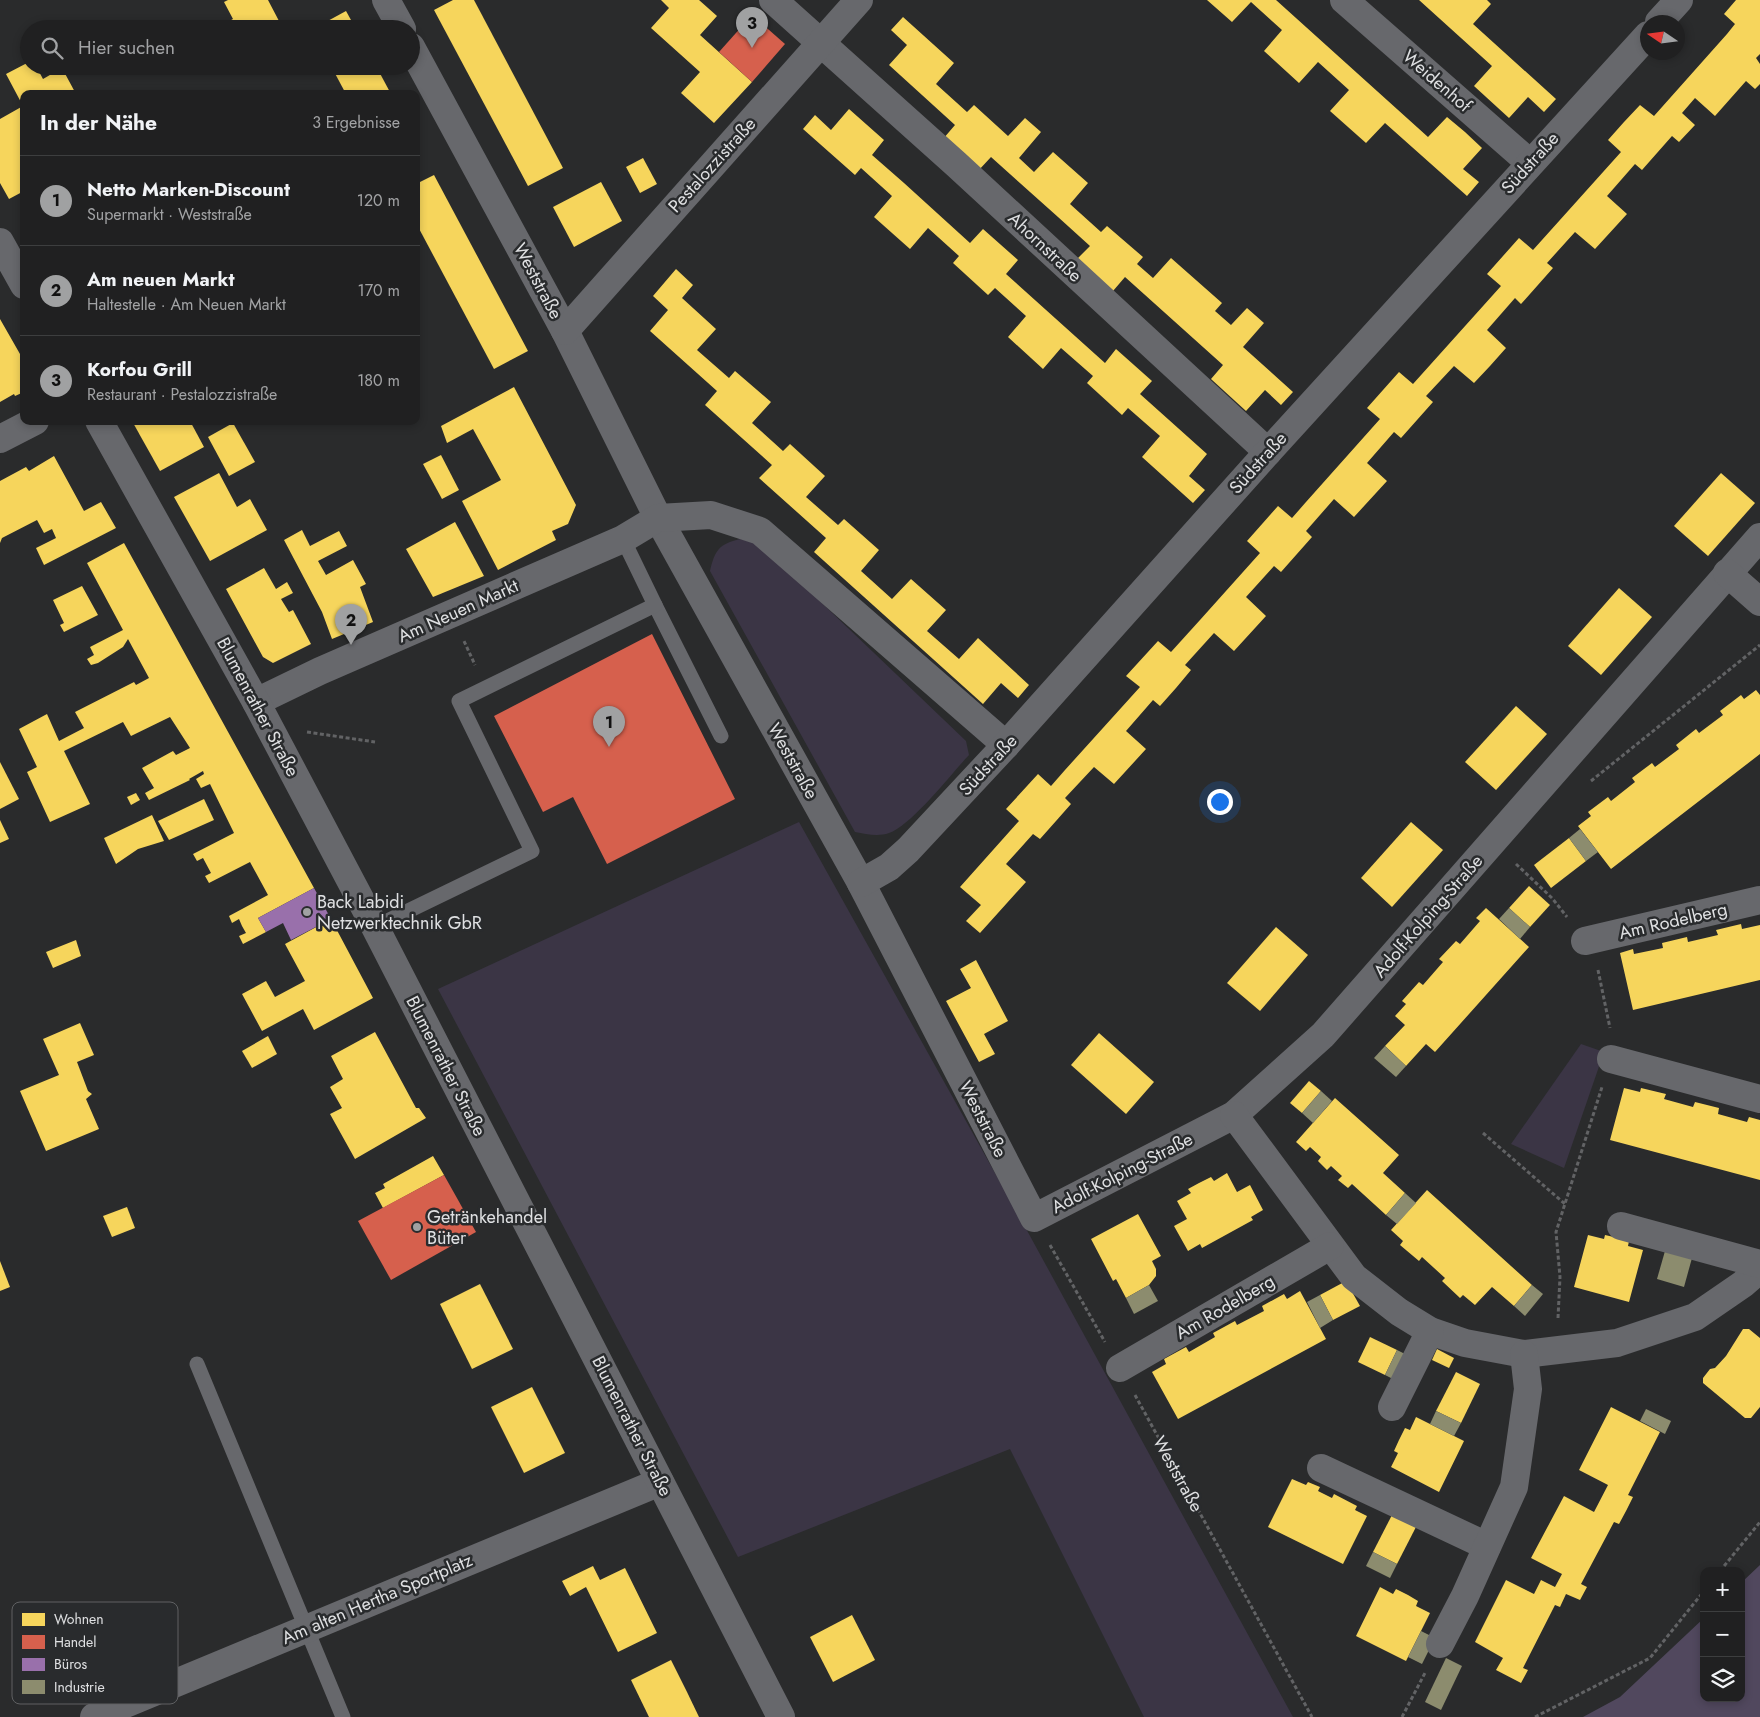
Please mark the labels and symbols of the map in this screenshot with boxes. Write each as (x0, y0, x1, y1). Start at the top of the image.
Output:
pin: 3 (736, 7, 768, 48)
north arrow (1640, 15, 1685, 60)
street label: Weidenhof (1397, 44, 1478, 119)
street label: Pestalozzistraße (662, 112, 762, 218)
street label: Südstraße (1495, 126, 1565, 200)
street label: Ahornstraße (1002, 206, 1088, 288)
street label: Weststraße (507, 238, 569, 324)
street label: Südstraße (1223, 426, 1293, 500)
street label: Am Neuen Markt (393, 572, 523, 649)
pin: 2 (335, 604, 367, 645)
street label: Blumenrather Straße (210, 633, 306, 781)
pin: 1 (593, 706, 625, 747)
street label: Weststraße (761, 718, 825, 804)
street label: Südstraße (953, 729, 1023, 801)
your location (1207, 789, 1233, 815)
street label: Adolf-Kolping-Straße (1367, 849, 1489, 983)
place label: Back Labidi Netzwerktechnik GbR (317, 889, 482, 936)
street label: Am Rodelberg (1616, 896, 1730, 946)
marker: Back Labidi Netzwerktechnik GbR (301, 906, 313, 918)
street label: Blumenrather Straße (399, 991, 493, 1141)
street label: Weststraße (953, 1076, 1013, 1162)
street label: Adolf-Kolping-Straße (1047, 1126, 1197, 1220)
place label: Getränkehandel Büter (427, 1204, 547, 1251)
marker: Getränkehandel Büter (411, 1221, 423, 1233)
street label: Am Rodelberg (1171, 1268, 1279, 1346)
street label: Blumenrather Straße (585, 1351, 679, 1501)
street label: Weststraße (1146, 1431, 1210, 1517)
street label: Am alten Hertha Sportplatz (278, 1547, 477, 1651)
legend (12, 1602, 178, 1704)
text: Wohnen (54, 1609, 104, 1629)
text: Handel (54, 1632, 97, 1652)
text: Büros (54, 1654, 87, 1674)
text: Industrie (54, 1677, 105, 1697)

